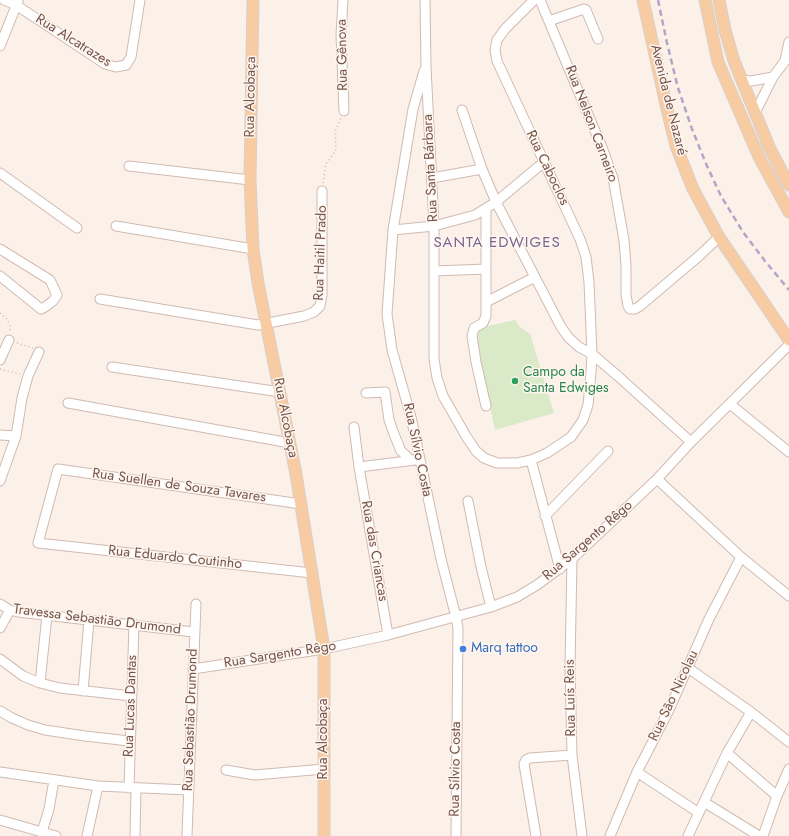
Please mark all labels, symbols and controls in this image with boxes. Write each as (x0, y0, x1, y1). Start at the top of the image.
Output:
street label: Rua Alcatrazes (32, 11, 114, 71)
street label: Rua Gênova (334, 19, 352, 91)
street label: Avenida de Nazaré (646, 43, 690, 157)
street label: Rua Alcobaça (242, 56, 260, 138)
street label: Rua Nelson Carneiro (561, 63, 621, 185)
street label: Rua Santa Bárbara (420, 114, 442, 222)
street label: Rua Caboclos (522, 128, 572, 208)
street label: Rua Haitil Prado (311, 205, 331, 301)
district label: SANTA EDWIGES (433, 234, 561, 252)
place label: Campo da Santa Edwiges (523, 365, 609, 398)
marker: Campo da Santa Edwiges (510, 376, 520, 386)
street label: Rua Alcobaça (269, 377, 301, 459)
street label: Rua Sílvio Costa (399, 402, 435, 498)
street label: Rua Suellen de Souza Tavares (91, 465, 267, 507)
street label: Rua Sargento Rêgo (540, 497, 636, 585)
street label: Rua das Criancas (357, 499, 391, 603)
street label: Rua Eduardo Coutinho (107, 543, 243, 573)
street label: Travessa Sebastião Drumond (12, 601, 182, 639)
street label: Rua Sargento Rêgo (223, 638, 337, 672)
place label: Marq tattoo (471, 641, 538, 657)
marker: Marq tattoo (458, 644, 468, 654)
street label: Rua Sebastião Drumond (180, 648, 202, 792)
street label: Rua São Nicolau (646, 648, 702, 744)
street label: Rua Lucas Dantas (121, 655, 141, 757)
street label: Rua Luís Reis (562, 659, 580, 737)
street label: Rua Alcobaça (316, 698, 332, 780)
street label: Rua Sílvio Costa (447, 721, 465, 817)

